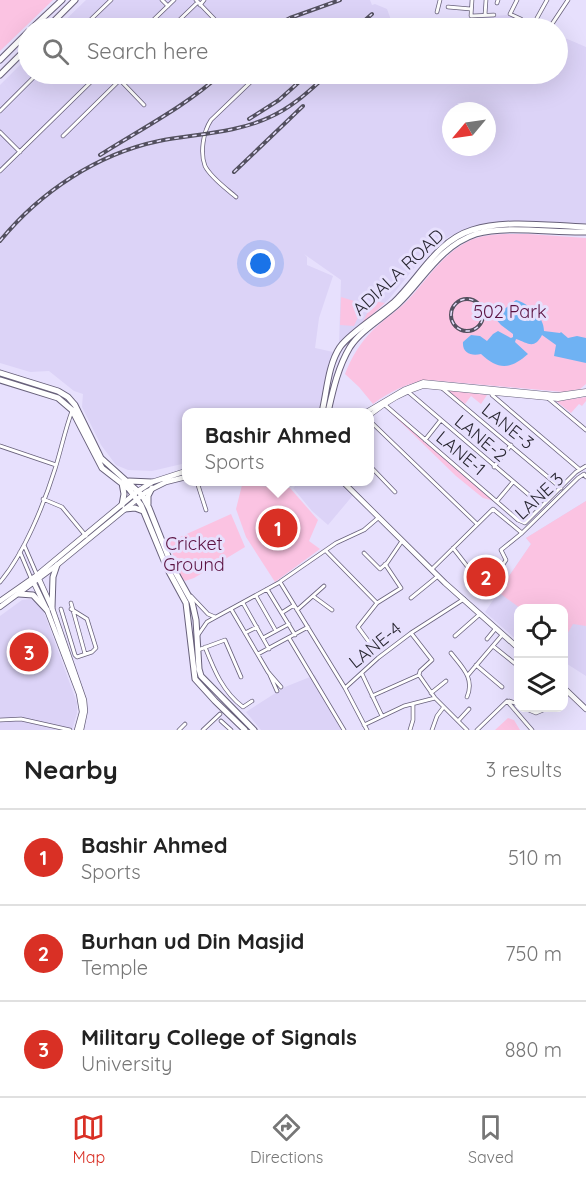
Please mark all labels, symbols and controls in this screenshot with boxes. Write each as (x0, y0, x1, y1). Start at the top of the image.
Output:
search box (18, 18, 568, 84)
icon: search (39, 35, 72, 68)
text: Search here (87, 37, 208, 65)
north arrow (442, 102, 496, 156)
street label: ADIALA ROAD (347, 224, 449, 320)
your location (246, 249, 275, 278)
park label: 502 Park (473, 300, 547, 323)
street label: LANE-3 (477, 398, 539, 454)
popup (182, 408, 374, 486)
street label: LANE-2 (450, 409, 512, 467)
text: Bashir Ahmed (205, 421, 351, 449)
street label: LANE-1 (432, 426, 490, 480)
text: Sports (205, 449, 264, 474)
street label: LANE 3 (510, 468, 568, 524)
pin: 1 (258, 506, 298, 550)
park label: Cricket Ground (163, 532, 225, 576)
pin: 2 (466, 554, 506, 600)
map controls (514, 604, 568, 712)
button: locate (514, 604, 568, 658)
street label: LANE-4 (344, 617, 406, 673)
pin: 3 (9, 630, 48, 674)
button: layers (514, 658, 568, 712)
text: Nearby (24, 753, 118, 786)
text: 3 results (486, 757, 562, 782)
text: Bashir Ahmed (81, 831, 228, 859)
text: 1 (40, 845, 47, 870)
text: 510 m (508, 845, 562, 870)
text: Sports (81, 859, 141, 884)
text: Burhan ud Din Masjid (81, 927, 304, 955)
text: 2 (38, 941, 49, 966)
text: 750 m (505, 941, 562, 966)
text: Temple (81, 955, 148, 980)
text: Military College of Signals (81, 1023, 357, 1051)
text: 3 (38, 1037, 49, 1062)
text: 880 m (505, 1037, 562, 1062)
text: University (81, 1051, 172, 1076)
tab: Map (72, 1111, 105, 1167)
tab: Directions (250, 1111, 323, 1167)
tab: Saved (468, 1111, 514, 1167)

